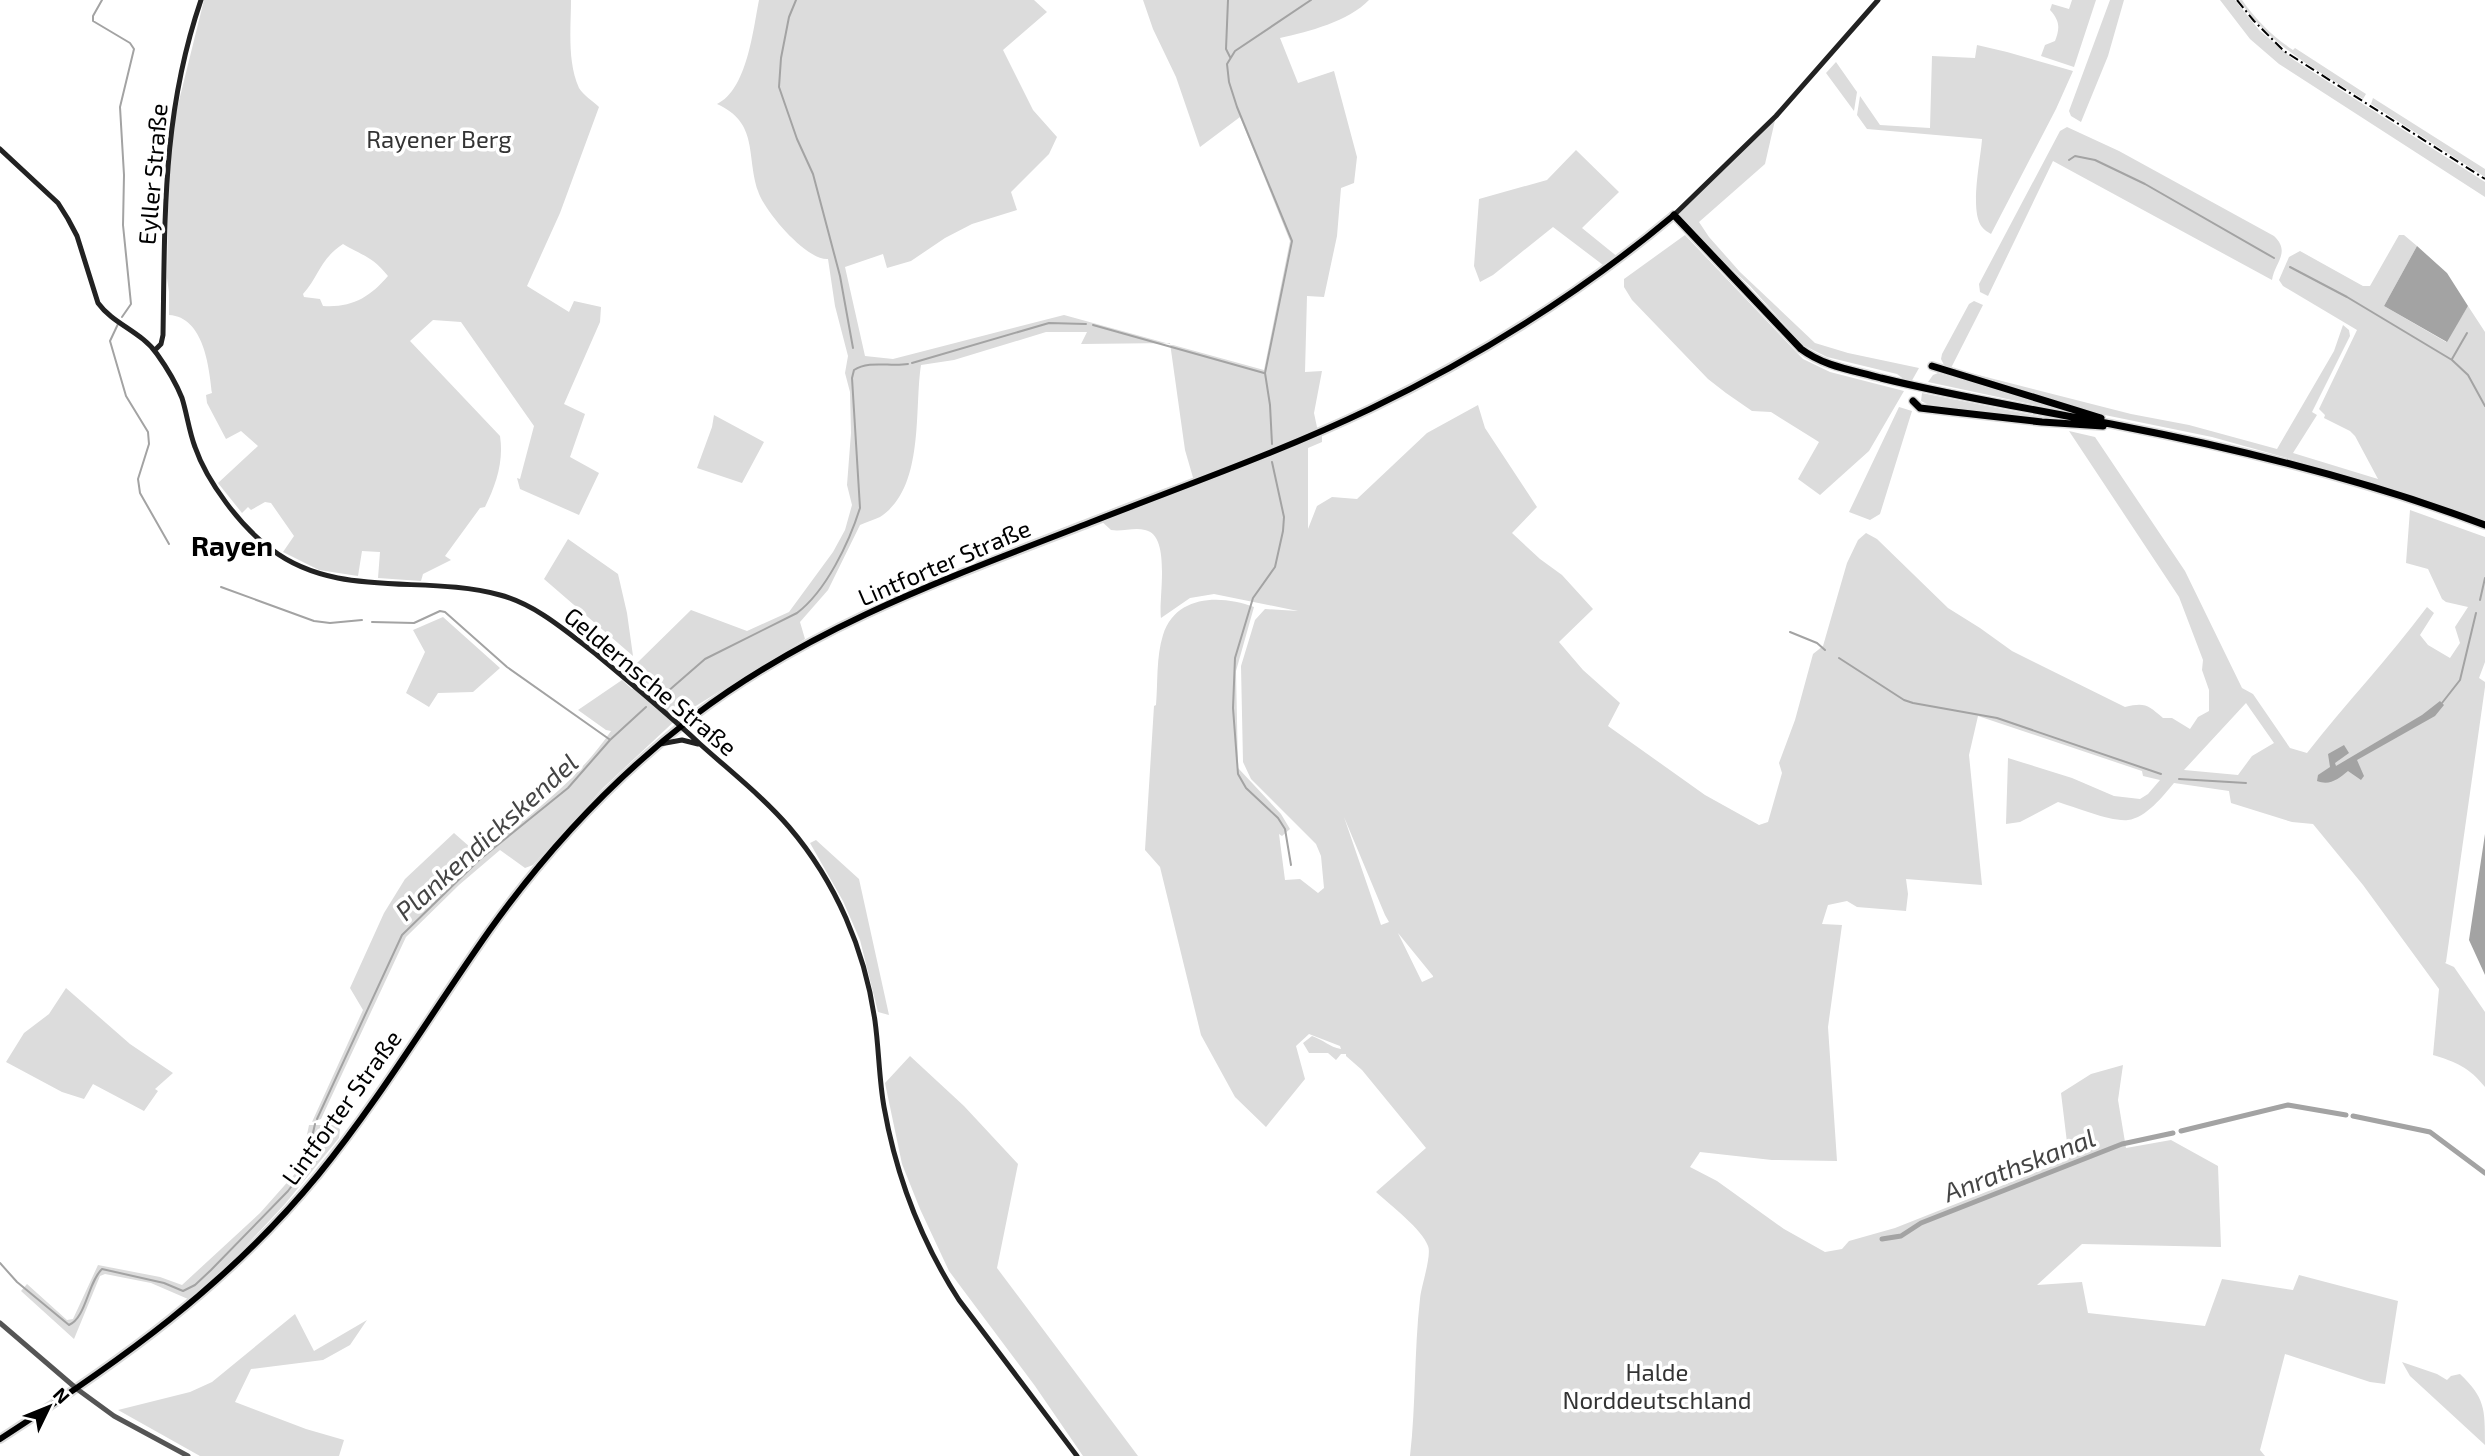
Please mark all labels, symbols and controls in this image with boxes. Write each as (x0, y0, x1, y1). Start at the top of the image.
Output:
street label: Eyller Straße (131, 102, 173, 246)
park label: Rayener Berg (366, 124, 512, 153)
street label: Lintforter Straße (853, 513, 1035, 611)
district label: Rayen (191, 528, 273, 562)
street label: Geldernsche Straße (559, 601, 743, 761)
water label: Plankendickskendel (388, 746, 584, 926)
street label: Lintforter Straße (275, 1024, 407, 1190)
water label: Anrathskanal (1938, 1121, 2099, 1207)
park label: Halde Norddeutschland (1562, 1357, 1752, 1414)
north arrow (14, 1372, 84, 1442)
text: N (49, 1382, 75, 1408)

